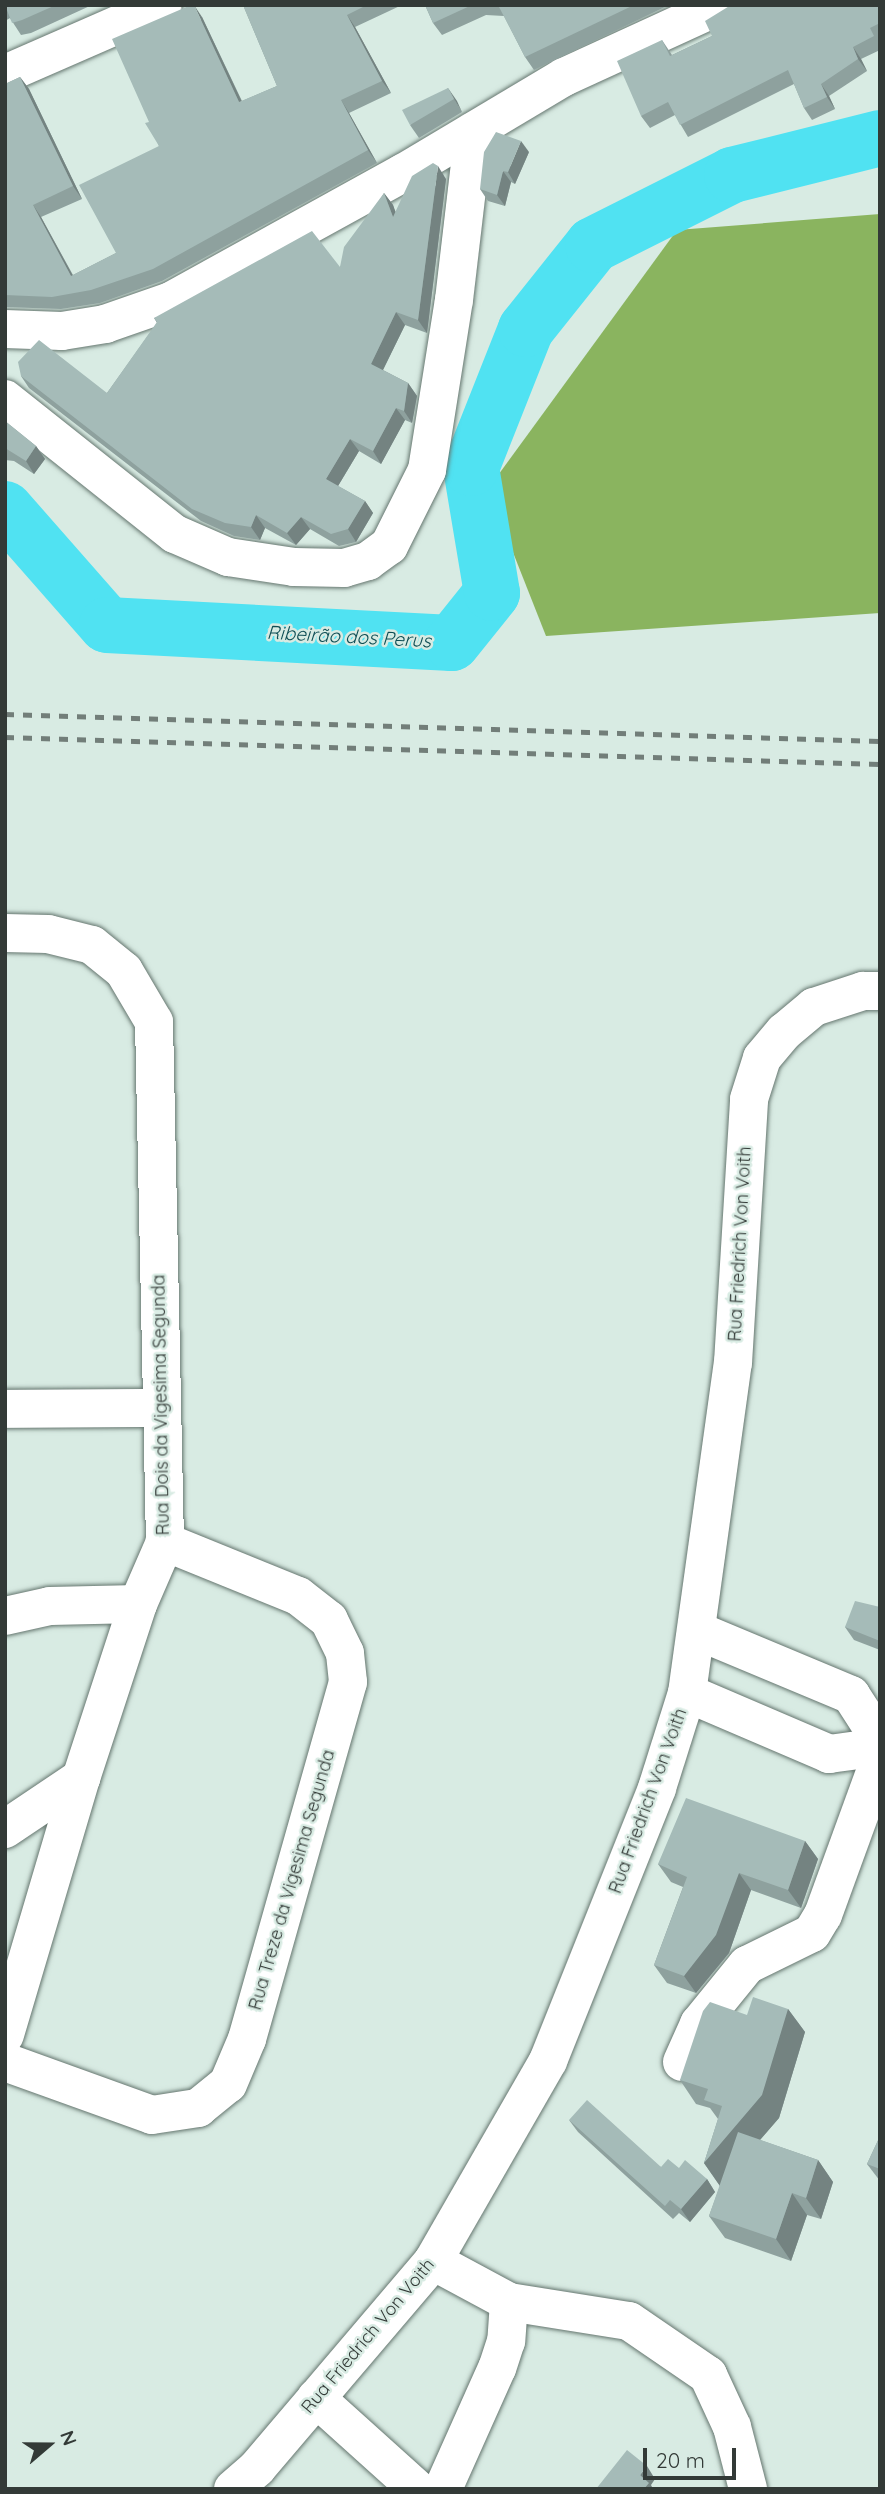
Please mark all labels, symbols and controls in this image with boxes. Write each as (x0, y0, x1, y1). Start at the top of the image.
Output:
water label: Ribeirão dos Perus (266, 621, 432, 653)
street label: Rua Friedrich Von Voith (724, 1146, 756, 1342)
street label: Rua Dois da Vigesima Segunda (148, 1274, 174, 1536)
street label: Rua Friedrich Von Voith (604, 1705, 692, 1897)
street label: Rua Treze da Vigesima Segunda (244, 1747, 340, 2013)
street label: Rua Friedrich Von Voith (297, 2254, 439, 2418)
north arrow (14, 2410, 84, 2480)
text: N (55, 2427, 82, 2448)
scale bar (647, 2434, 740, 2478)
text: 20 m (656, 2447, 705, 2473)

